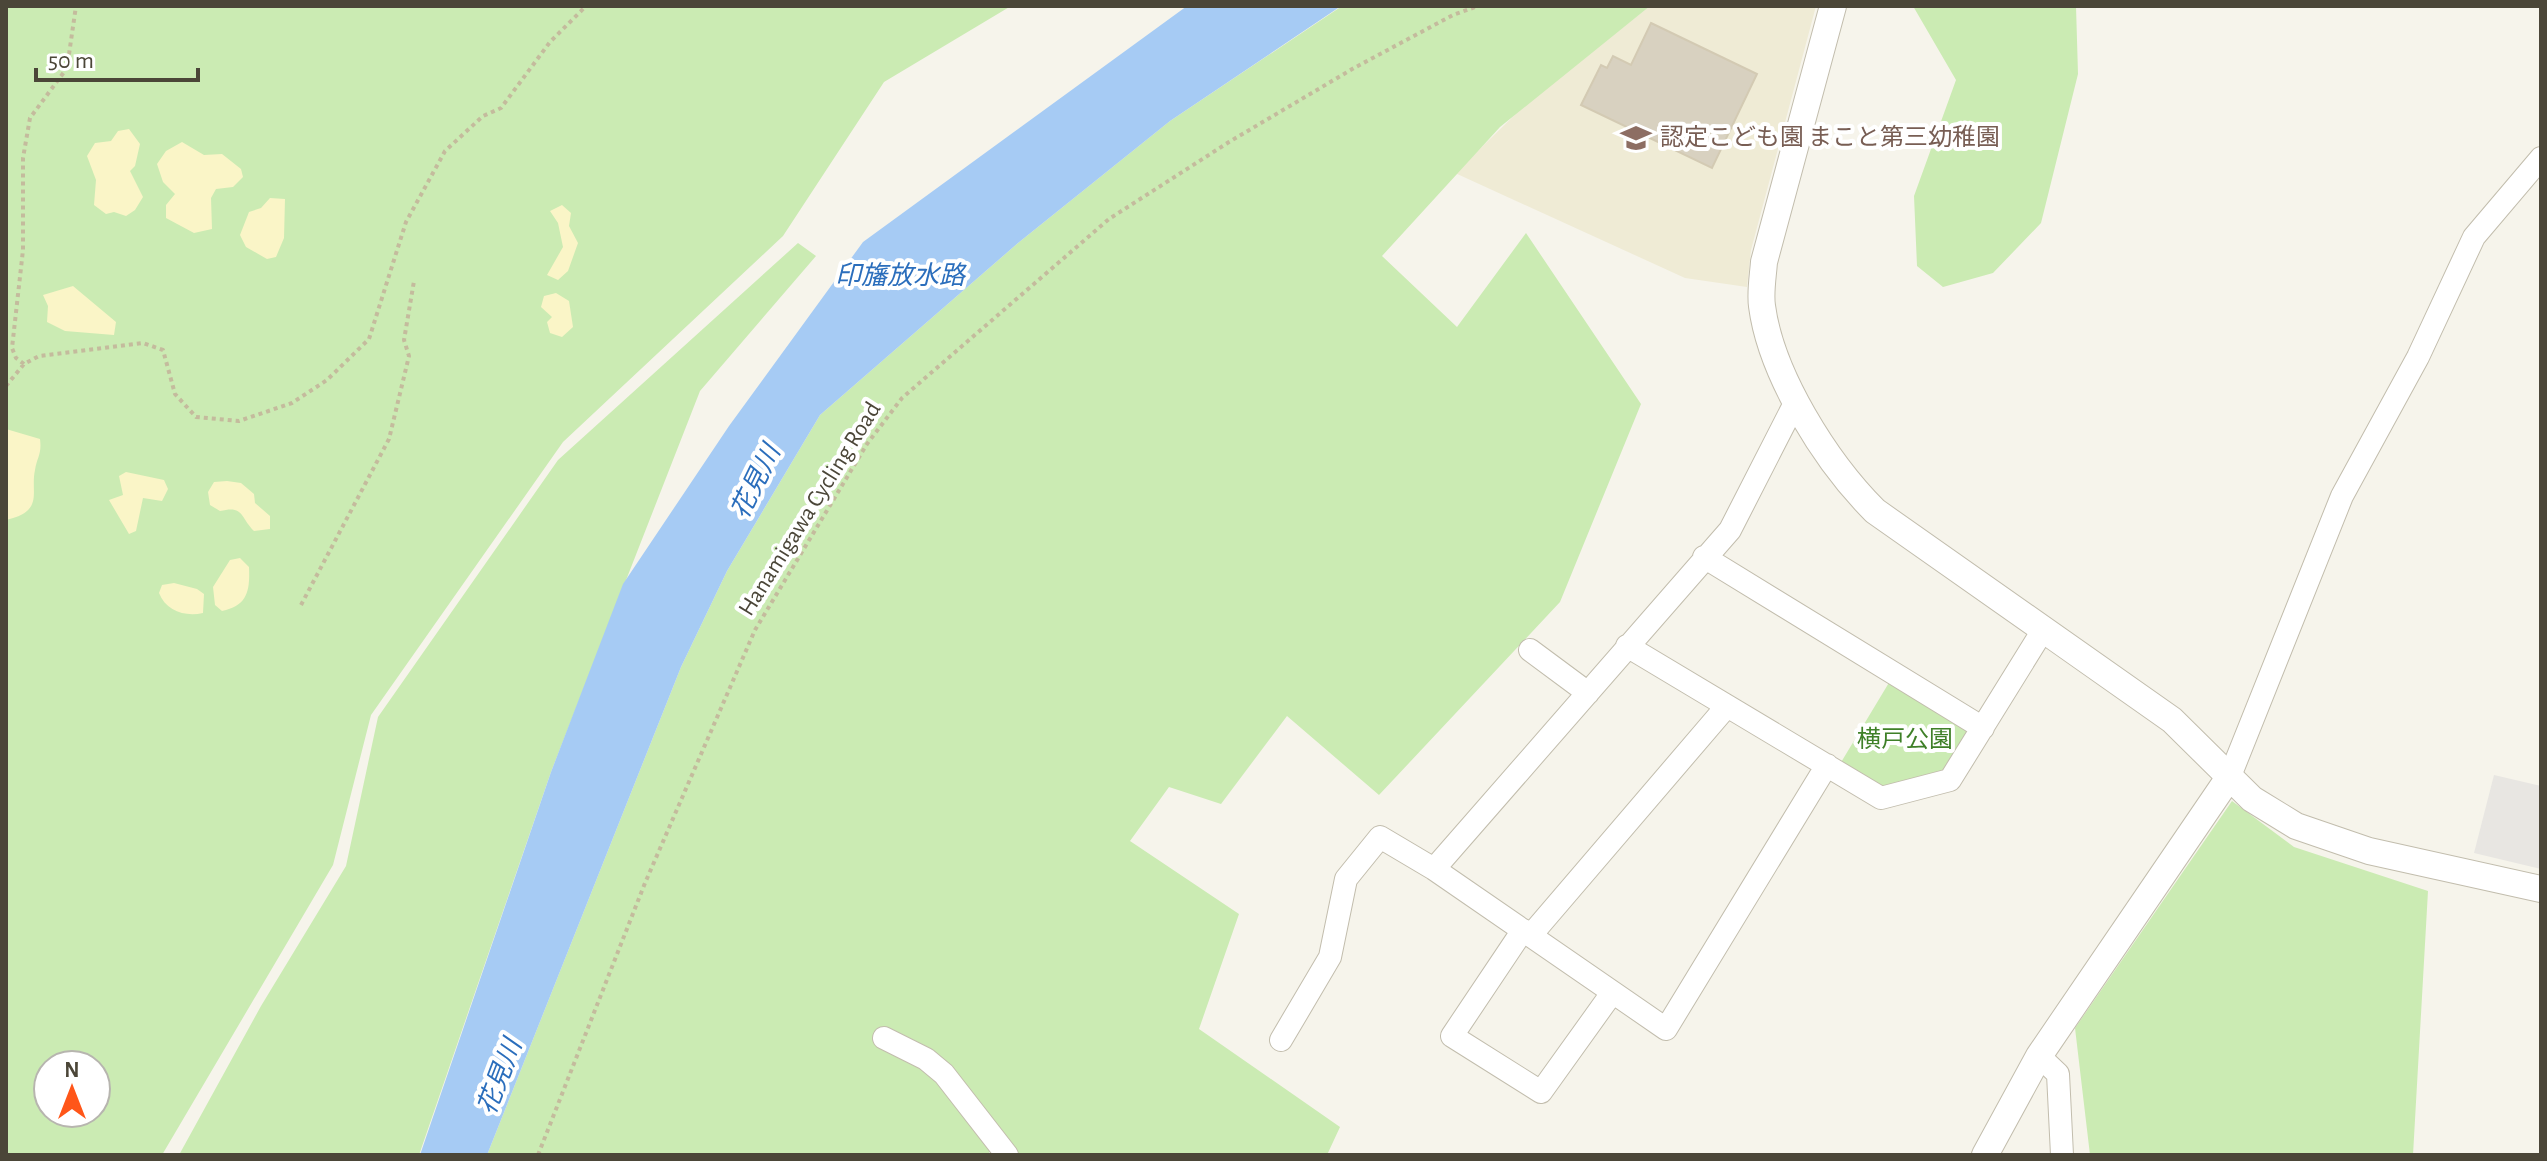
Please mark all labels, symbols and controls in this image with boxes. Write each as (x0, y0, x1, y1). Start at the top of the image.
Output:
scale bar (36, 32, 198, 82)
text: 50 m (48, 49, 94, 73)
school or university icon: 認定こども園 まこと第三幼稚園 (1619, 121, 1653, 155)
place label: 認定こども園 まこと第三幼稚園 (1660, 124, 2000, 150)
water label: 印旛放水路 (835, 262, 967, 289)
street label: Hanamigawa Cycling Road (734, 398, 886, 620)
water label: 花見川 (726, 438, 786, 523)
park label: 横戸公園 (1857, 726, 1953, 752)
water label: 花見川 (473, 1033, 527, 1118)
north arrow (32, 1049, 112, 1129)
text: N (64, 1059, 80, 1081)

